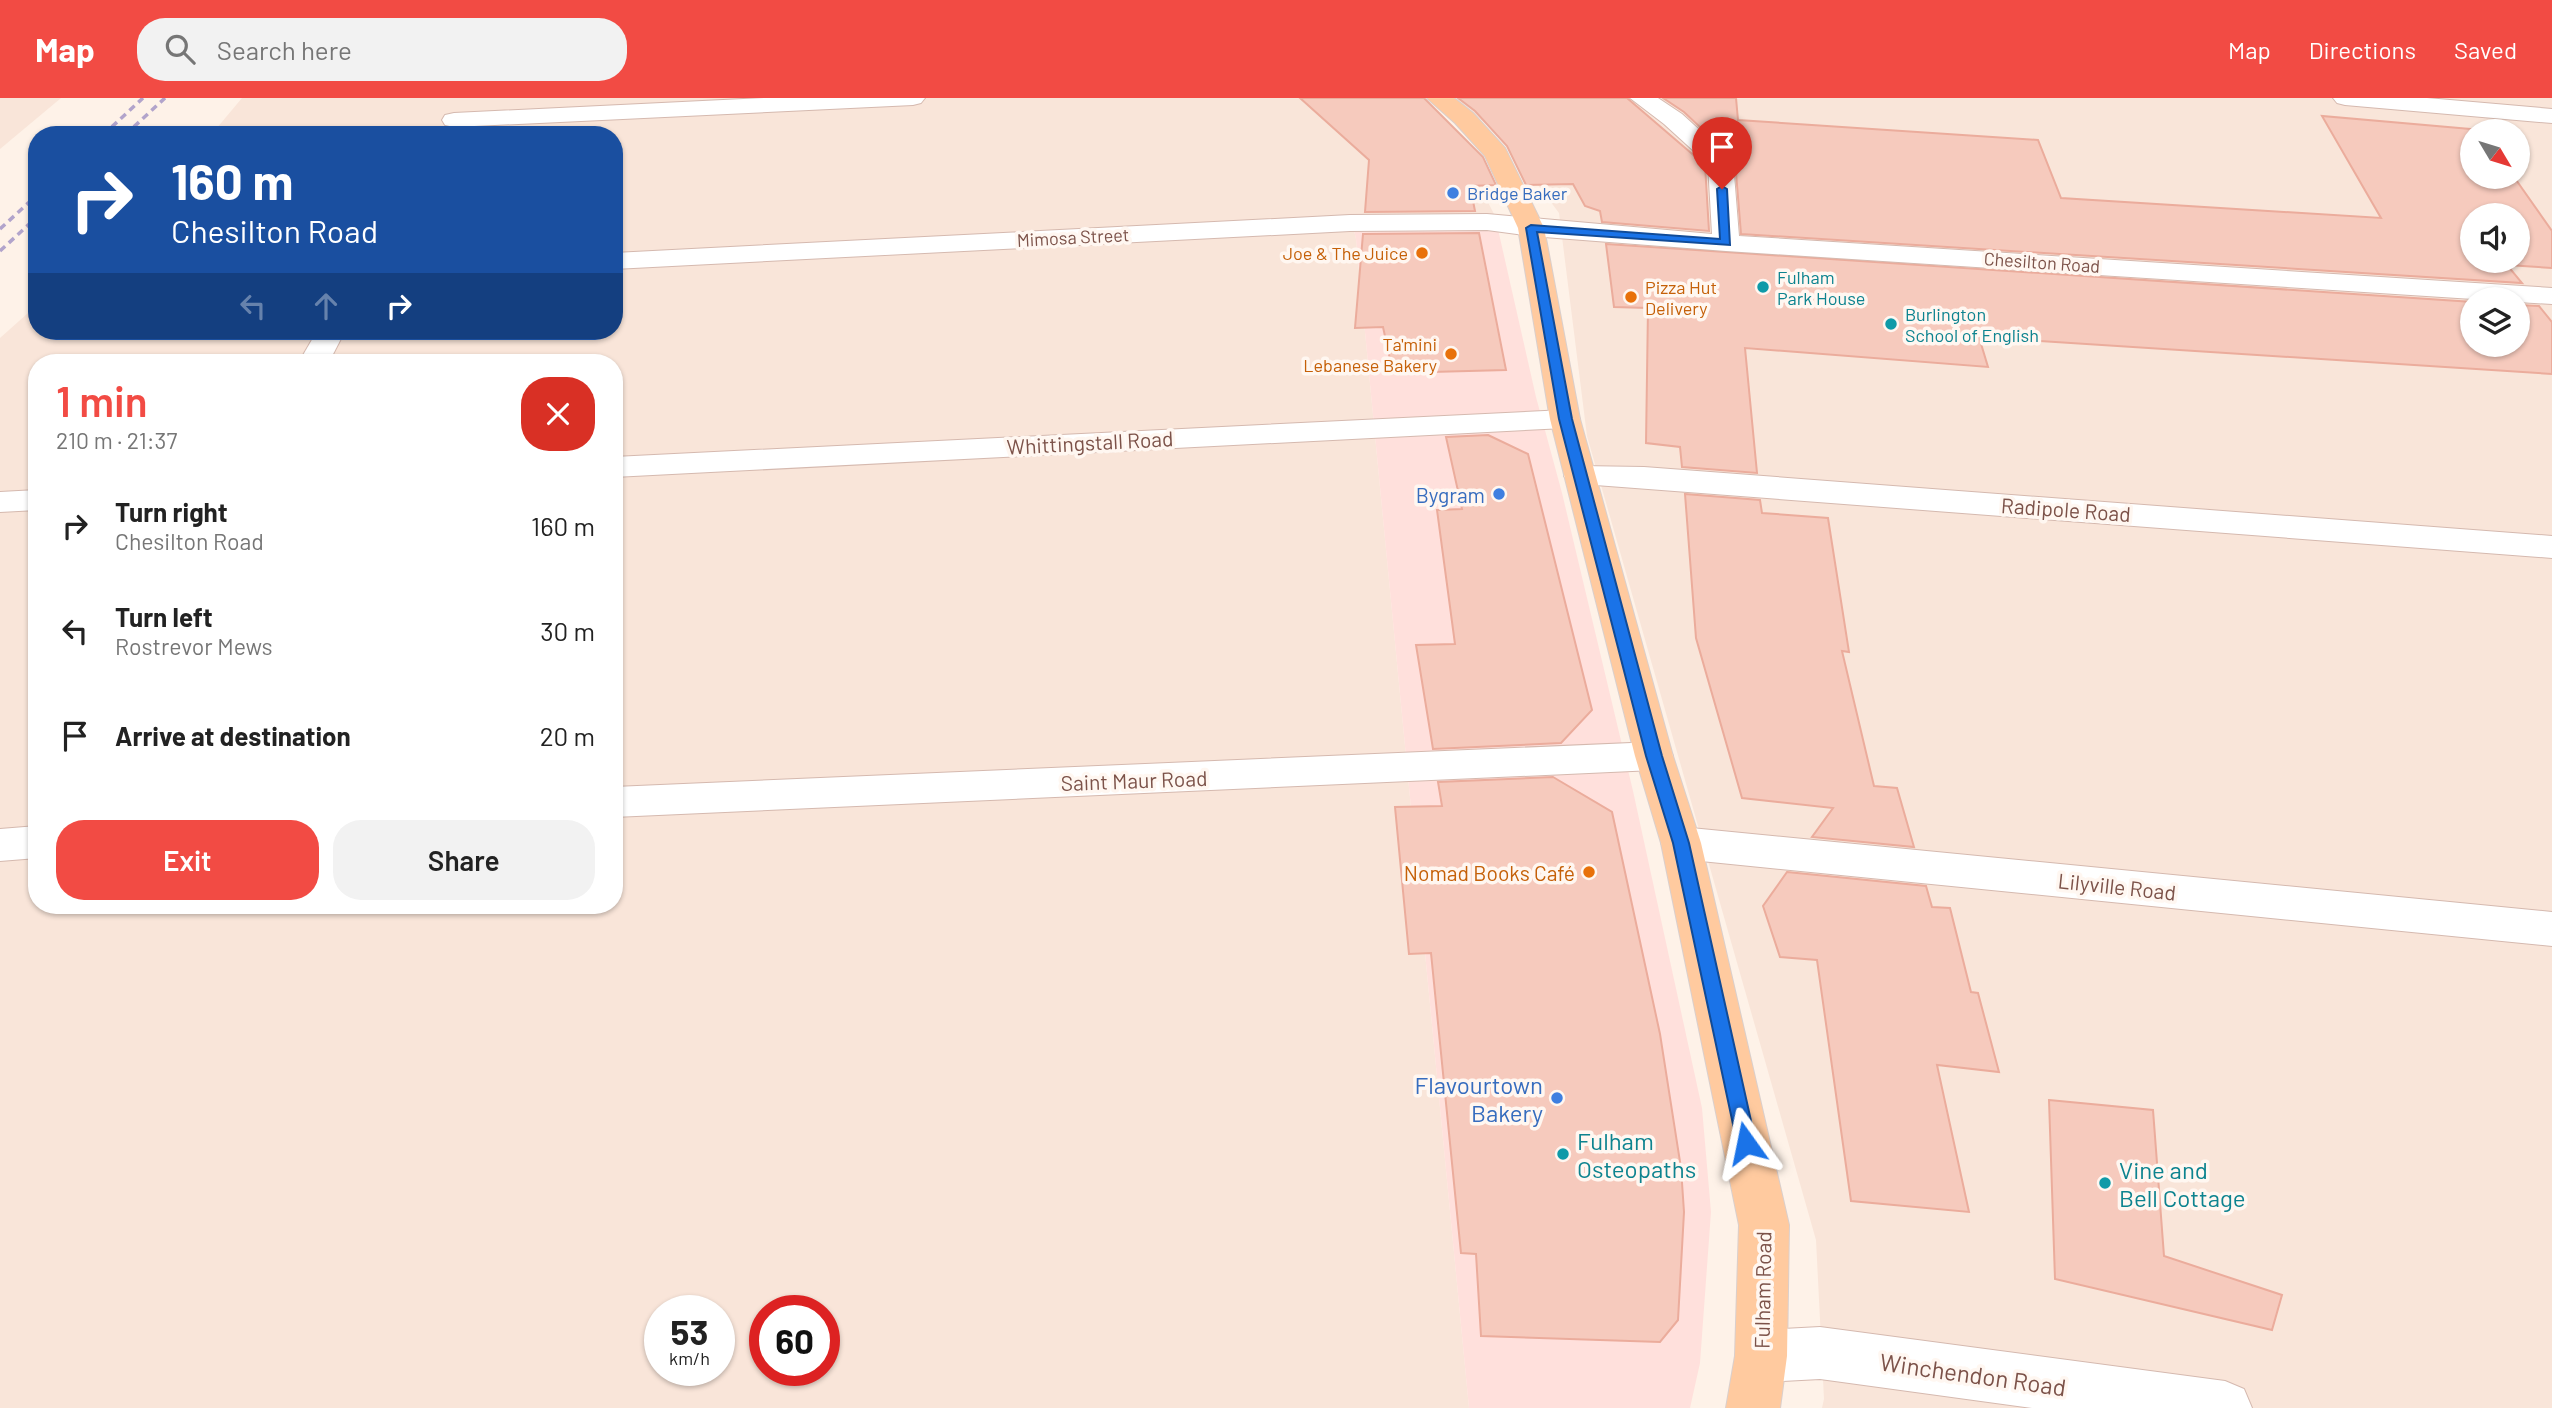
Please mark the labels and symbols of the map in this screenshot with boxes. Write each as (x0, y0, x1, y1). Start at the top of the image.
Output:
pin (1692, 117, 1752, 189)
north arrow (2460, 119, 2530, 189)
place label: Bridge Baker (1467, 182, 1568, 204)
marker: Bridge Baker (1445, 185, 1461, 201)
street label: Mimosa Street (1016, 223, 1130, 251)
place label: Joe & The Juice (1283, 242, 1408, 264)
marker: Joe & The Juice (1414, 245, 1430, 261)
street label: Chesilton Road (1983, 247, 2101, 277)
place label: Fulham Park House (1777, 266, 1865, 309)
place label: Pizza Hut Delivery (1645, 276, 1717, 319)
marker: Fulham Park House (1755, 279, 1771, 295)
marker: Pizza Hut Delivery (1623, 289, 1639, 305)
place label: Burlington School of English (1905, 303, 2039, 346)
marker: Burlington School of English (1883, 316, 1899, 332)
place label: Ta'mini Lebanese Bakery (1303, 333, 1437, 376)
marker: Ta'mini Lebanese Bakery (1443, 346, 1459, 362)
street label: Whittingstall Road (1006, 425, 1174, 459)
place label: Bygram (1416, 482, 1485, 507)
marker: Bygram (1491, 486, 1507, 502)
street label: Radipole Road (2000, 492, 2132, 526)
street label: Saint Maur Road (1060, 765, 1208, 795)
place label: Nomad Books Café (1404, 860, 1575, 885)
marker: Nomad Books Café (1581, 864, 1597, 880)
street label: Lilyville Road (2057, 867, 2177, 905)
place label: Flavourtown Bakery (1415, 1070, 1543, 1127)
marker: Flavourtown Bakery (1549, 1090, 1565, 1106)
position arrow (1709, 1106, 1783, 1180)
place label: Fulham Osteopaths (1577, 1126, 1696, 1183)
marker: Fulham Osteopaths (1555, 1146, 1571, 1162)
place label: Vine and Bell Cottage (2119, 1155, 2246, 1212)
marker: Vine and Bell Cottage (2097, 1175, 2113, 1191)
street label: Fulham Road (1748, 1231, 1776, 1349)
speed limit sign: 60 (749, 1295, 840, 1386)
street label: Winchendon Road (1878, 1347, 2068, 1401)

